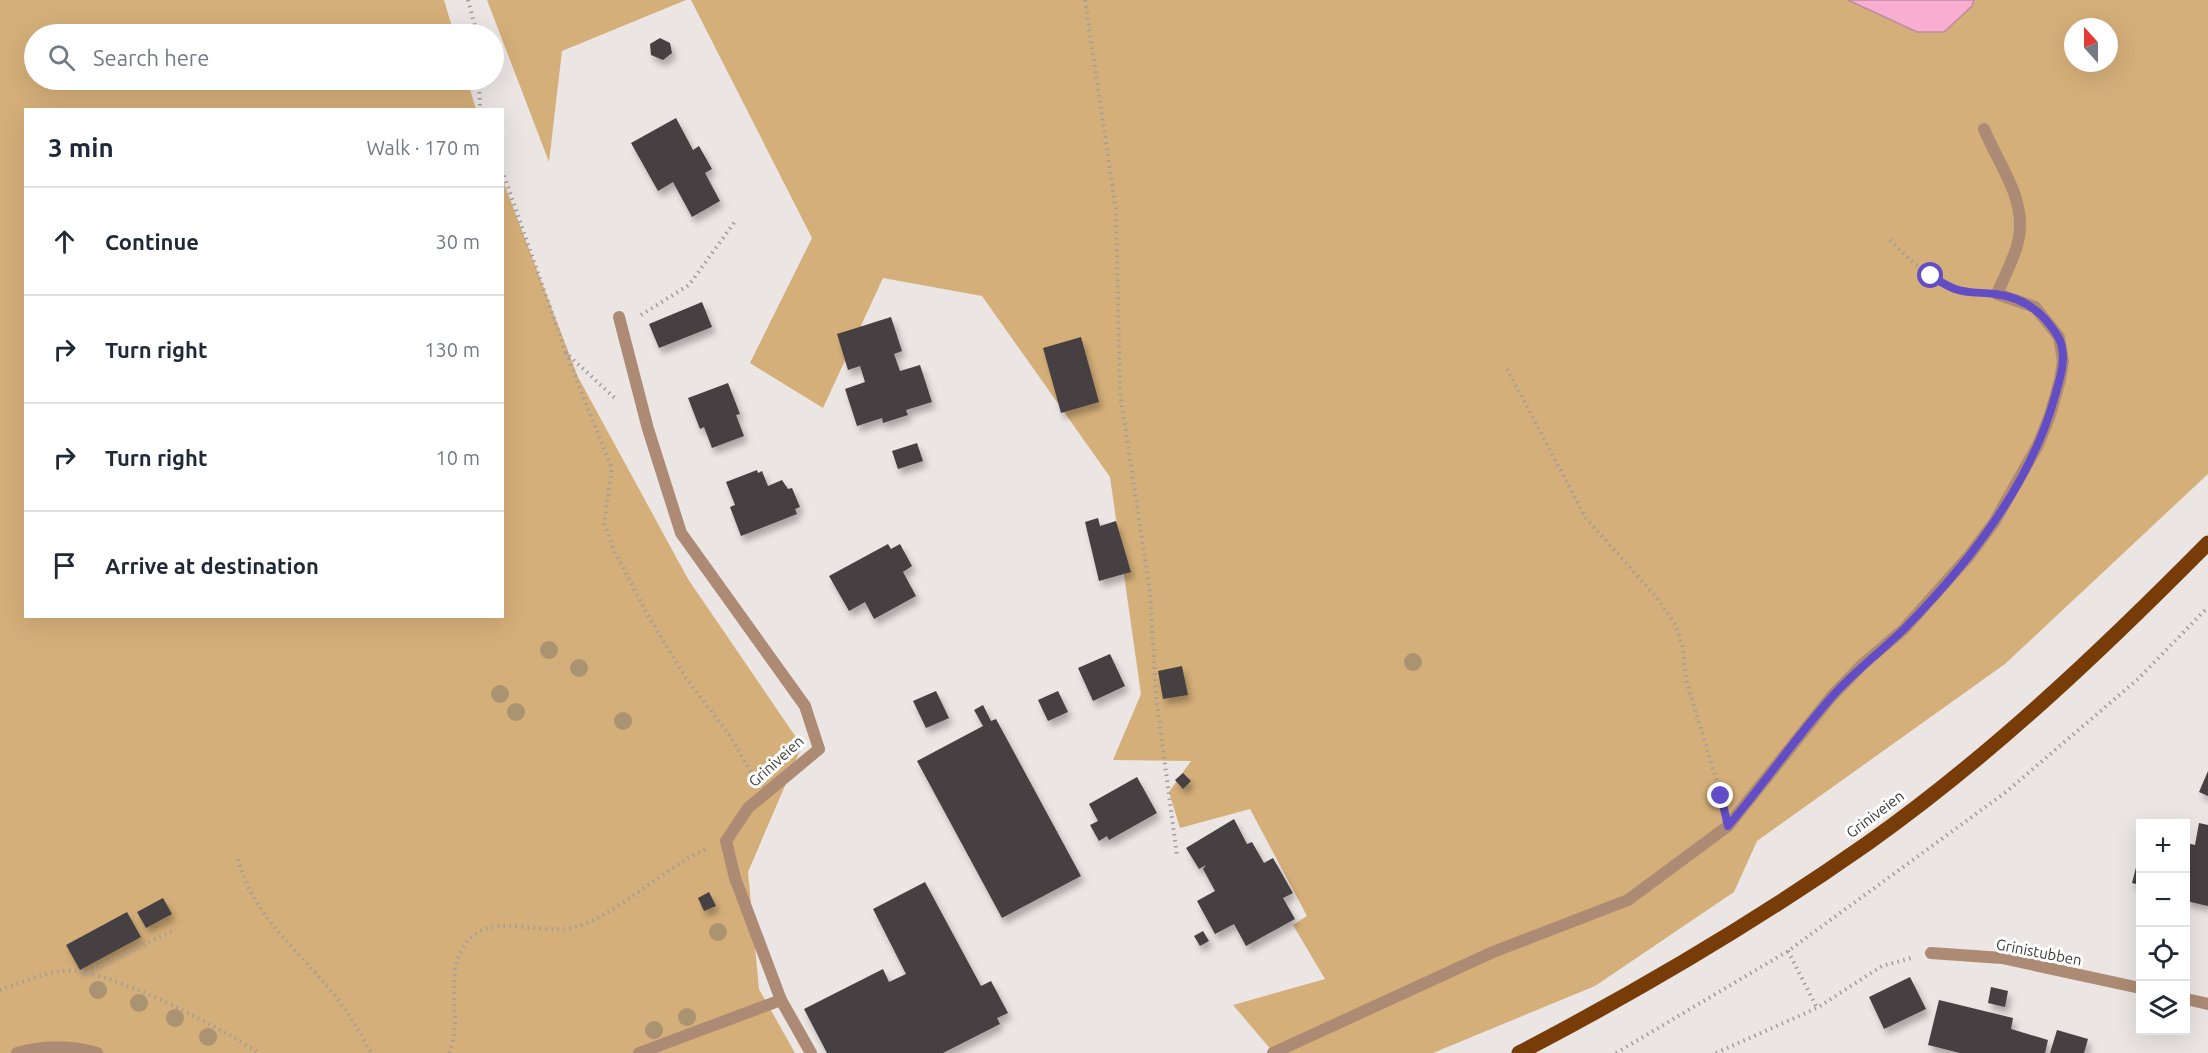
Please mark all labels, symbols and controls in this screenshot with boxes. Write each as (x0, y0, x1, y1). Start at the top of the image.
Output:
north arrow (2064, 18, 2118, 72)
search box (24, 24, 504, 90)
icon: search (45, 41, 78, 74)
text: Search here (93, 45, 209, 70)
text: 3 min (48, 133, 114, 162)
text: Walk · 170 m (367, 136, 480, 159)
icon: ahead (48, 225, 81, 258)
text: Continue (105, 229, 199, 254)
text: 30 m (436, 230, 480, 253)
route start (1917, 262, 1943, 288)
icon: right (48, 333, 81, 366)
text: Turn right (105, 337, 207, 362)
text: 130 m (424, 338, 480, 361)
icon: right (48, 441, 81, 474)
text: Turn right (105, 445, 207, 470)
text: 10 m (436, 446, 480, 469)
icon: arrive (48, 549, 81, 582)
text: Arrive at destination (105, 553, 319, 578)
street label: Griniveien (745, 732, 807, 790)
route end (1707, 782, 1733, 808)
street label: Griniveien (1843, 787, 1907, 841)
map controls (2136, 819, 2190, 1035)
button: + (2136, 819, 2190, 873)
button: − (2136, 873, 2190, 927)
button: locate (2136, 927, 2190, 981)
street label: Grinistubben (1995, 935, 2083, 969)
button: layers (2136, 981, 2190, 1035)

